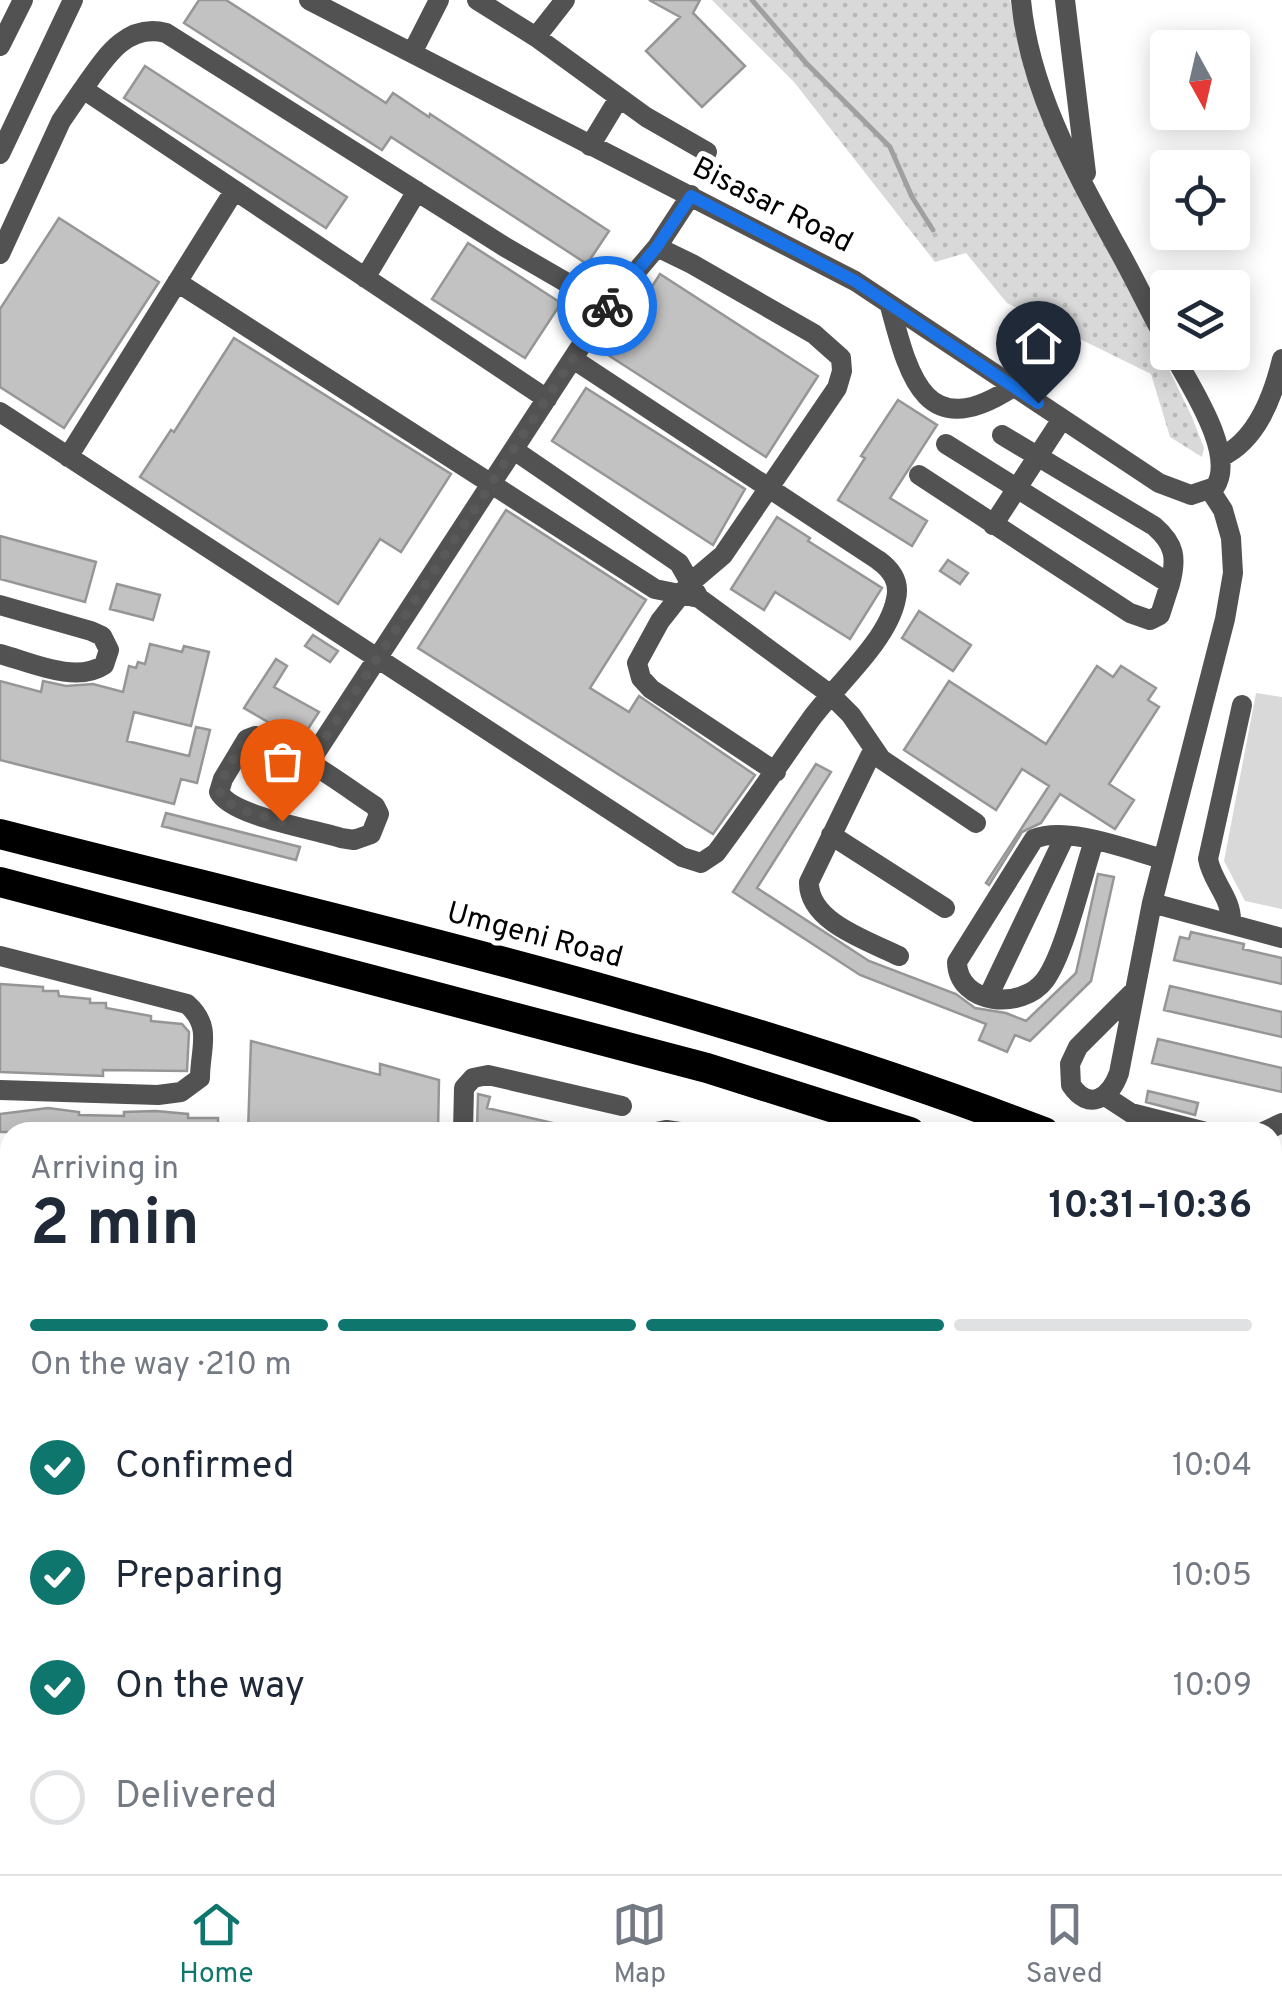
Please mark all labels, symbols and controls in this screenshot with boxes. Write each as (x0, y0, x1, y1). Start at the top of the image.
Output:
north arrow (1150, 30, 1250, 130)
map controls (1150, 30, 1250, 370)
street label: Bisasar Road (686, 150, 858, 262)
button: locate (1150, 150, 1250, 250)
courier (557, 256, 657, 356)
button: layers (1150, 270, 1250, 370)
icon: bike (580, 279, 635, 334)
pin (996, 301, 1081, 404)
icon: home (1011, 316, 1066, 371)
pin (240, 719, 325, 822)
icon: bag (255, 734, 310, 789)
street label: Umgeni Road (442, 895, 626, 978)
text: Arriving in (30, 1150, 179, 1190)
text: 10:31–10:36 (1048, 1183, 1252, 1232)
text: 2 min (30, 1186, 200, 1268)
text: On the way · 210 m (30, 1346, 292, 1386)
icon: check (30, 1440, 85, 1495)
text: Confirmed (115, 1443, 294, 1492)
text: 10:04 (1172, 1447, 1252, 1487)
icon: check (30, 1550, 85, 1605)
text: Preparing (115, 1553, 284, 1602)
text: 10:05 (1172, 1557, 1252, 1597)
icon: check (30, 1660, 85, 1715)
text: On the way (115, 1663, 305, 1712)
text: 10:09 (1173, 1667, 1252, 1707)
text: Delivered (115, 1773, 277, 1822)
tab: Home (179, 1897, 254, 1993)
tab: Map (612, 1897, 667, 1993)
tab: Saved (1026, 1897, 1103, 1993)

